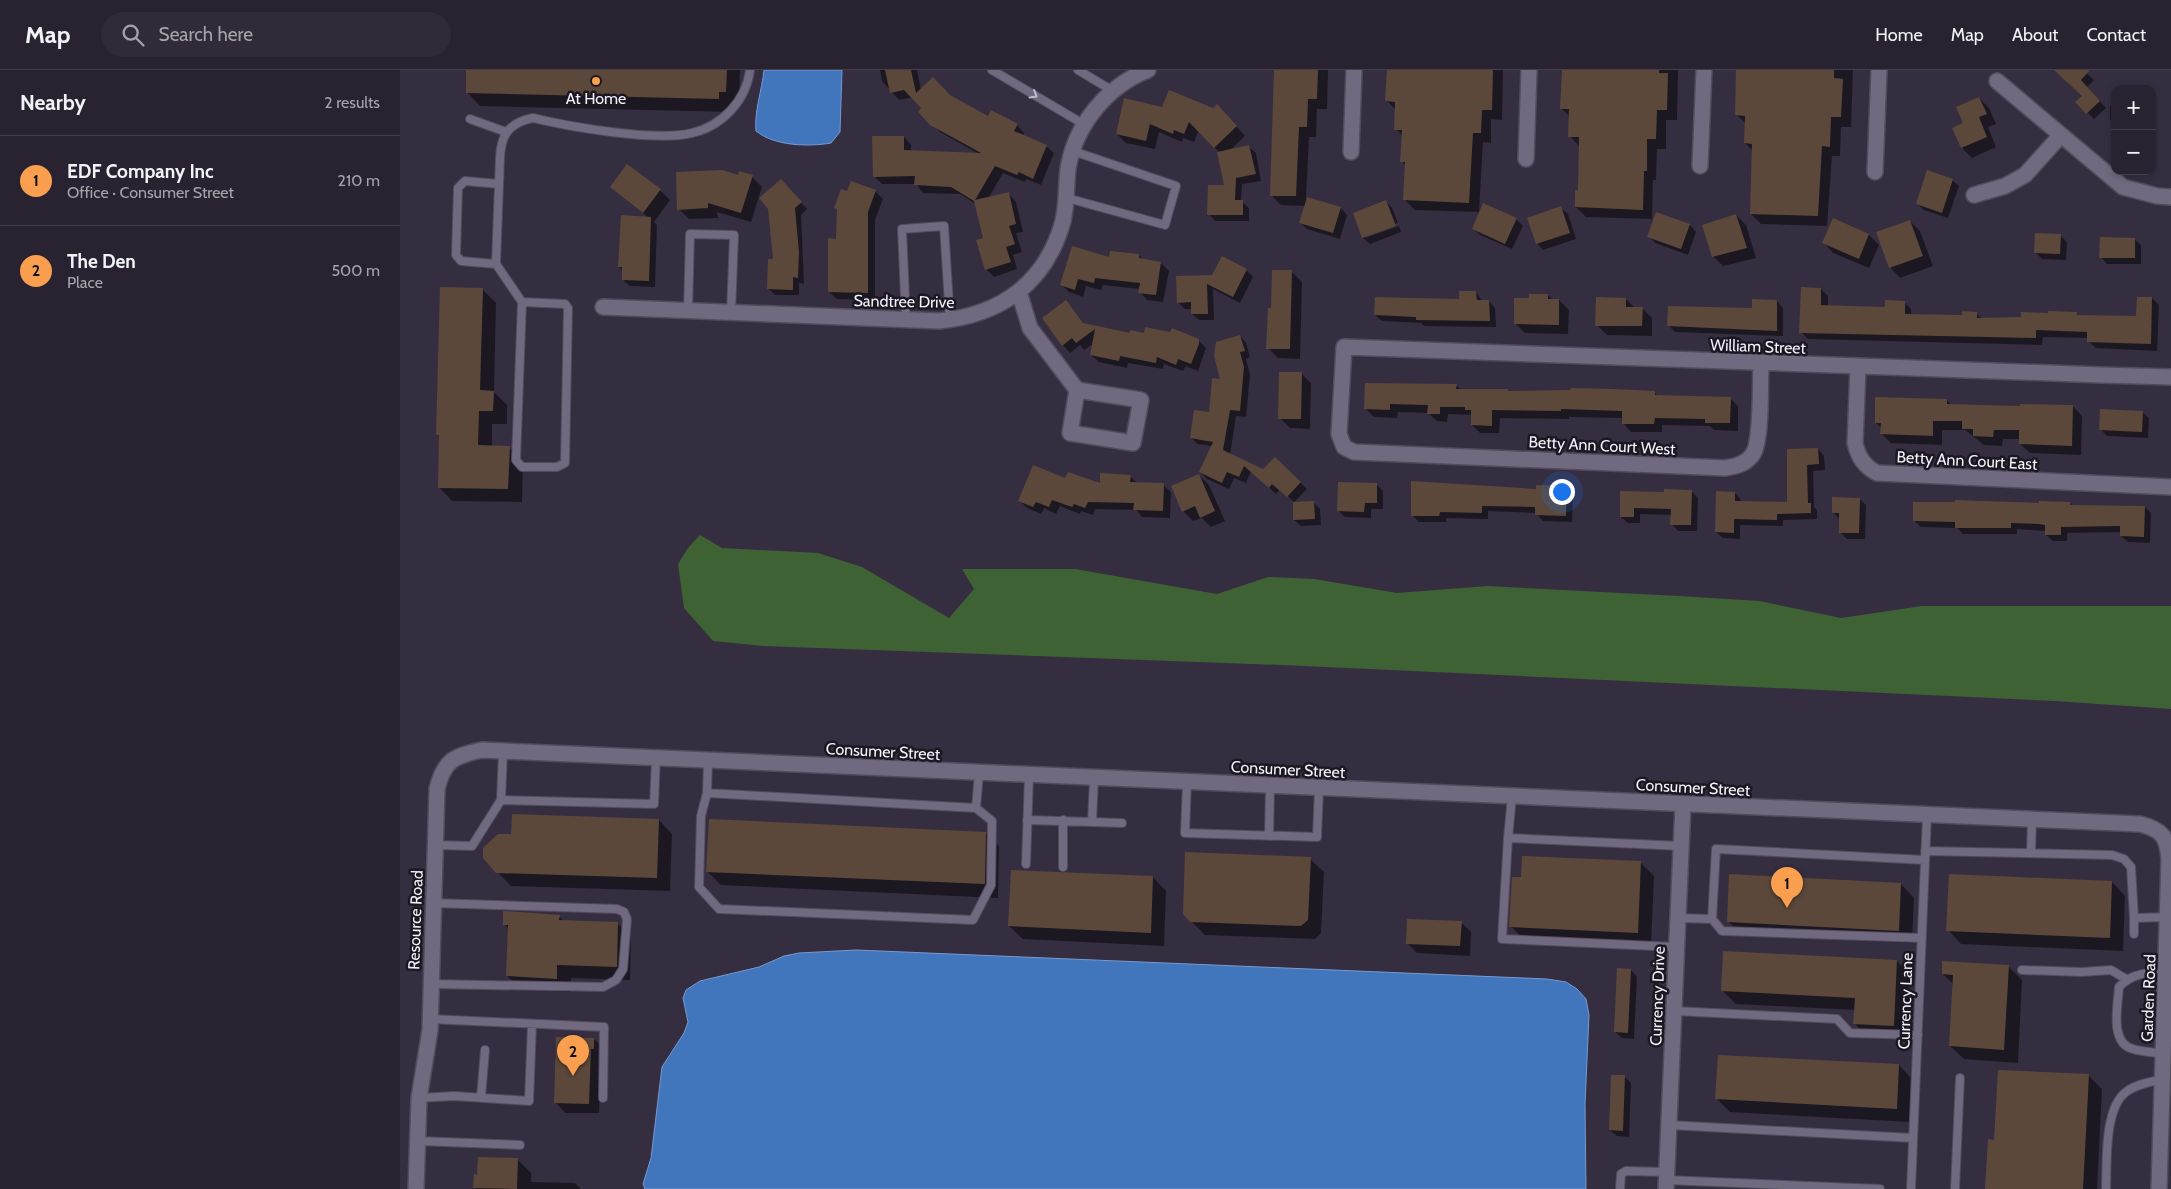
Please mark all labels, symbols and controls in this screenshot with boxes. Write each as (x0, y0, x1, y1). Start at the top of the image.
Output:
search box (101, 12, 451, 57)
text: Map (25, 20, 71, 49)
icon: search (119, 21, 147, 49)
text: Search here (159, 23, 253, 46)
text: Home (1875, 24, 1923, 46)
text: Map (1951, 24, 1984, 46)
text: About (2012, 24, 2058, 46)
text: Contact (2086, 24, 2146, 46)
marker: At Home (590, 75, 602, 87)
map controls (2111, 85, 2156, 175)
button: + (2111, 85, 2156, 130)
one-way arrow (1028, 88, 1037, 98)
place label: At Home (566, 89, 626, 108)
text: Nearby (20, 90, 86, 115)
text: 2 results (324, 93, 380, 112)
button: − (2111, 130, 2156, 175)
text: EDF Company Inc (67, 160, 214, 183)
text: 1 (33, 171, 39, 190)
text: 210 m (338, 171, 380, 190)
text: Office · Consumer Street (67, 183, 234, 202)
text: The Den (67, 250, 136, 273)
text: 2 (32, 261, 40, 280)
text: 500 m (331, 261, 380, 280)
text: Place (67, 273, 103, 292)
street label: Sandtree Drive (853, 291, 955, 312)
street label: William Street (1710, 335, 1807, 358)
street label: Betty Ann Court West (1528, 432, 1677, 459)
street label: Betty Ann Court East (1896, 447, 2038, 474)
your location (1549, 479, 1575, 505)
street label: Consumer Street (825, 739, 941, 764)
street label: Consumer Street (1230, 757, 1346, 782)
street label: Consumer Street (1635, 775, 1751, 800)
pin: 1 (1771, 867, 1803, 908)
street label: Resource Road (404, 870, 427, 970)
street label: Currency Drive (1646, 946, 1669, 1046)
street label: Currency Lane (1894, 952, 1917, 1050)
street label: Garden Road (2137, 954, 2160, 1042)
pin: 2 (557, 1035, 589, 1076)

